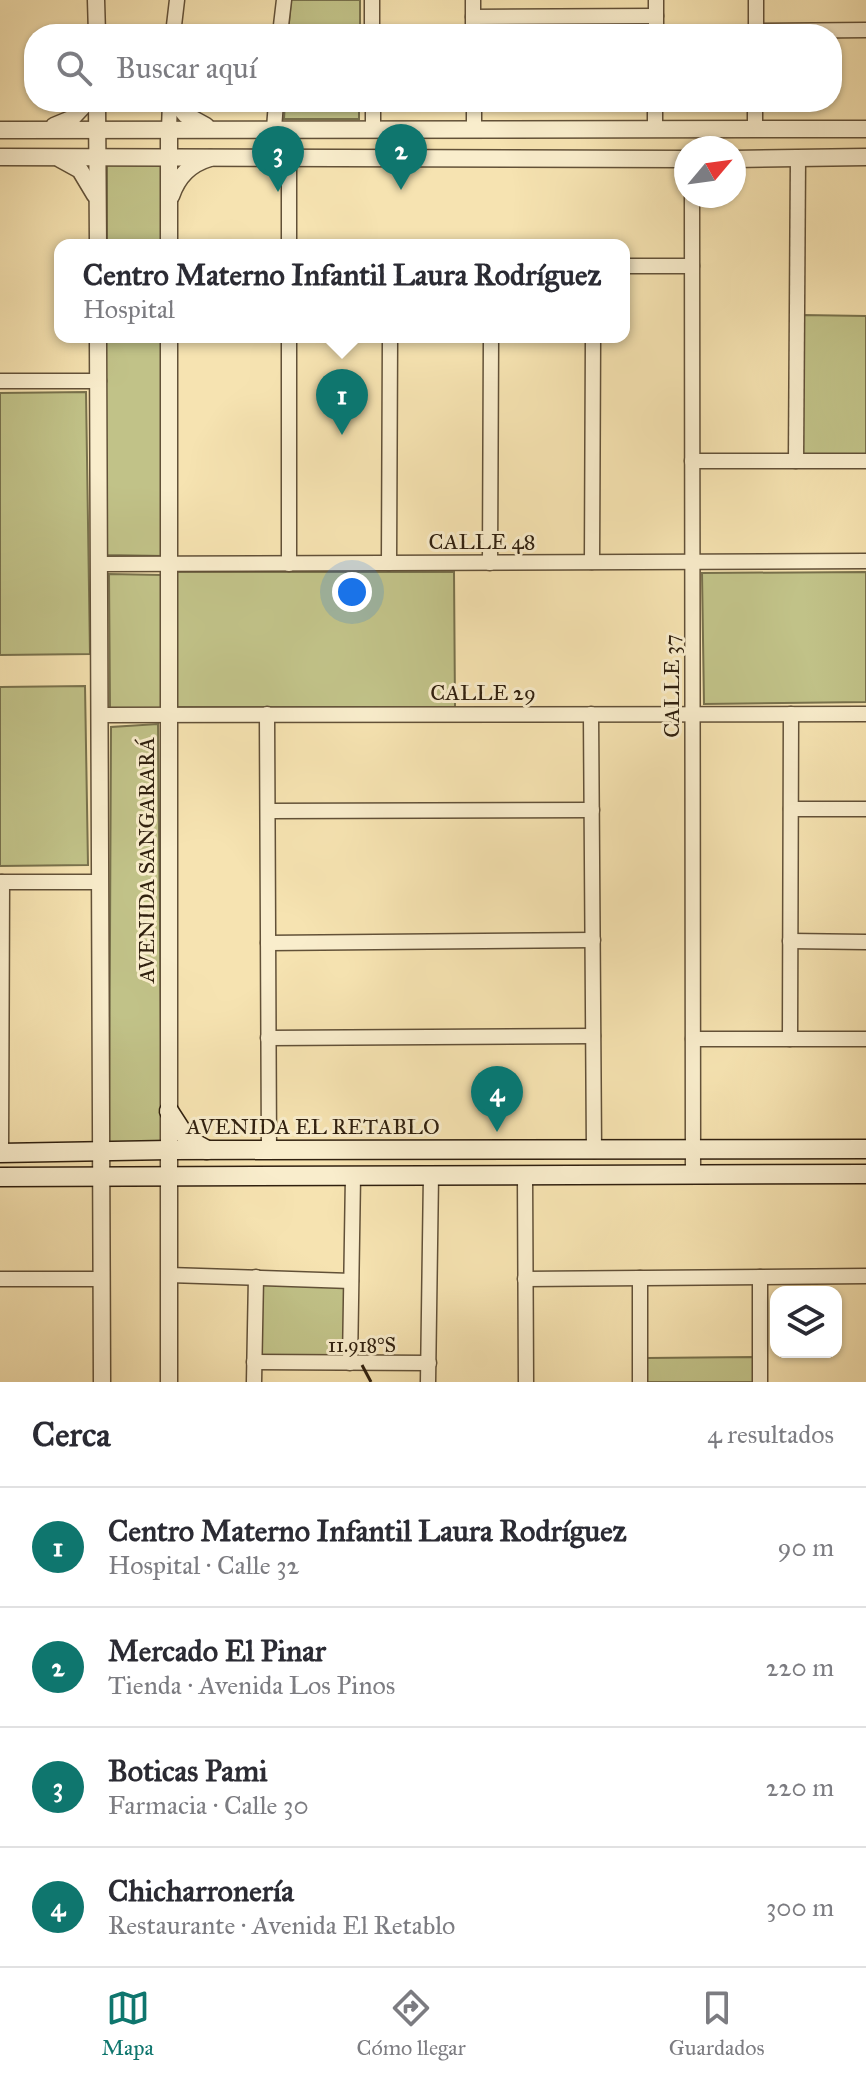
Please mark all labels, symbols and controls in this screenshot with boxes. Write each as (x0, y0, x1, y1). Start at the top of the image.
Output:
search box (24, 24, 842, 112)
icon: search (52, 46, 96, 90)
text: Buscar aquí (116, 50, 257, 86)
pin: 2 (375, 124, 427, 190)
pin: 3 (252, 126, 304, 192)
north arrow (674, 136, 746, 208)
popup (54, 239, 630, 343)
text: Centro Materno Infantil Laura Rodríguez (83, 257, 601, 293)
text: Hospital (83, 293, 175, 325)
pin: 1 (316, 369, 368, 435)
street label: CALLE 48 (429, 528, 535, 555)
your location (332, 572, 372, 612)
street label: CALLE 37 (658, 634, 685, 738)
street label: CALLE 29 (430, 679, 536, 706)
street label: AVENIDA SANGARARÁ (133, 737, 160, 984)
pin: 4 (471, 1066, 523, 1132)
street label: AVENIDA EL RETABLO (185, 1113, 440, 1140)
map controls (770, 1286, 842, 1358)
button: layers (770, 1286, 842, 1358)
text: 11.918°S (328, 1333, 396, 1357)
text: Cerca (32, 1414, 111, 1455)
text: 4 resultados (707, 1418, 834, 1450)
text: Centro Materno Infantil Laura Rodríguez (108, 1513, 627, 1549)
text: 1 (53, 1531, 63, 1563)
text: 90 m (777, 1531, 834, 1563)
text: Hospital · Calle 32 (108, 1549, 299, 1581)
text: Mercado El Pinar (108, 1633, 326, 1669)
text: 2 (52, 1651, 64, 1683)
text: 220 m (766, 1651, 834, 1683)
text: Tienda · Avenida Los Pinos (108, 1669, 395, 1701)
text: Boticas Pami (108, 1753, 267, 1789)
text: 3 (53, 1771, 63, 1803)
text: 220 m (766, 1771, 834, 1803)
text: Farmacia · Calle 30 (108, 1789, 309, 1821)
text: Chicharronería (108, 1873, 294, 1909)
text: 4 (51, 1891, 65, 1923)
text: 300 m (766, 1891, 834, 1923)
text: Restaurante · Avenida El Retablo (108, 1909, 455, 1941)
tab: Mapa (101, 1986, 154, 2061)
tab: Cómo llegar (357, 1986, 466, 2061)
tab: Guardados (669, 1986, 765, 2061)

